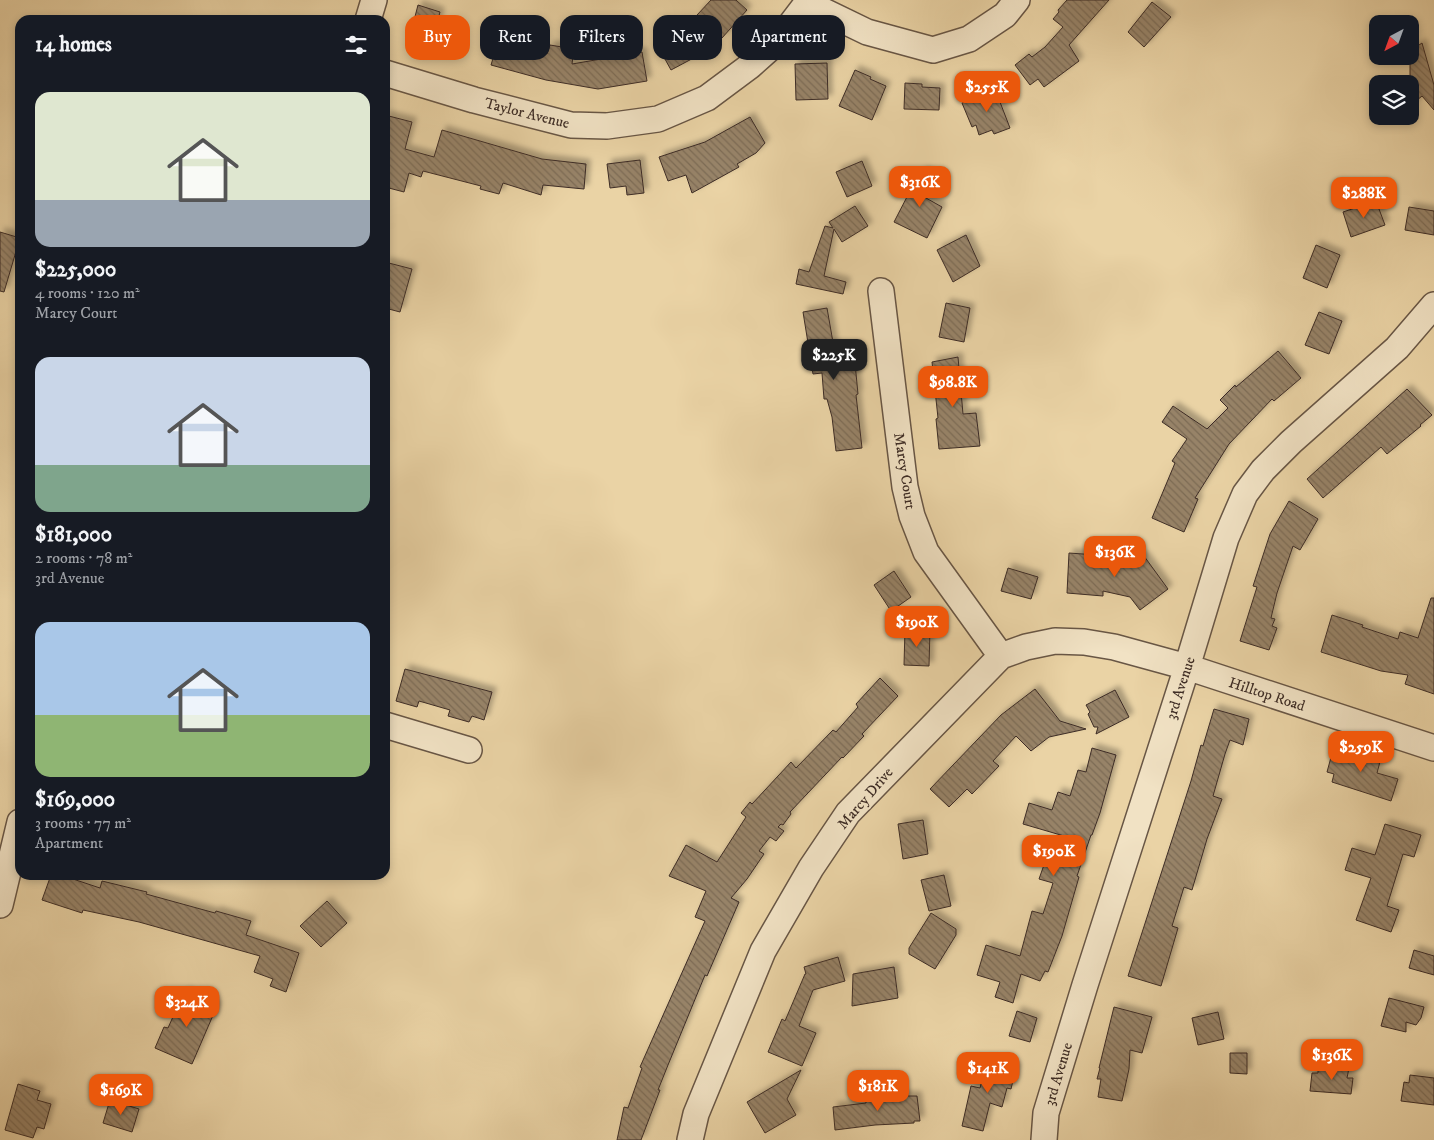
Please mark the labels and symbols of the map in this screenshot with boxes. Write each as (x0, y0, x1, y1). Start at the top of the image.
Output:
north arrow (1369, 15, 1419, 65)
pin: $255K (952, 70, 1022, 113)
street label: Taylor Avenue (482, 94, 571, 133)
pin: $316K (885, 166, 955, 208)
pin: $288K (1329, 176, 1399, 219)
pin: $225K (799, 338, 869, 381)
pin: $98.8K (912, 366, 994, 408)
street label: Marcy Court (889, 431, 920, 511)
pin: $136K (1080, 536, 1150, 578)
pin: $190K (882, 606, 952, 648)
street label: 3rd Avenue (1161, 654, 1200, 722)
street label: Hilltop Road (1226, 673, 1308, 716)
pin: $259K (1326, 730, 1396, 773)
street label: Marcy Drive (833, 763, 897, 833)
pin: $190K (1019, 834, 1089, 877)
pin: $324K (152, 986, 222, 1028)
pin: $136K (1297, 1038, 1367, 1081)
street label: 3rd Avenue (1040, 1040, 1077, 1108)
pin: $141K (953, 1052, 1023, 1094)
pin: $181K (843, 1070, 913, 1112)
pin: $169K (86, 1074, 156, 1116)

